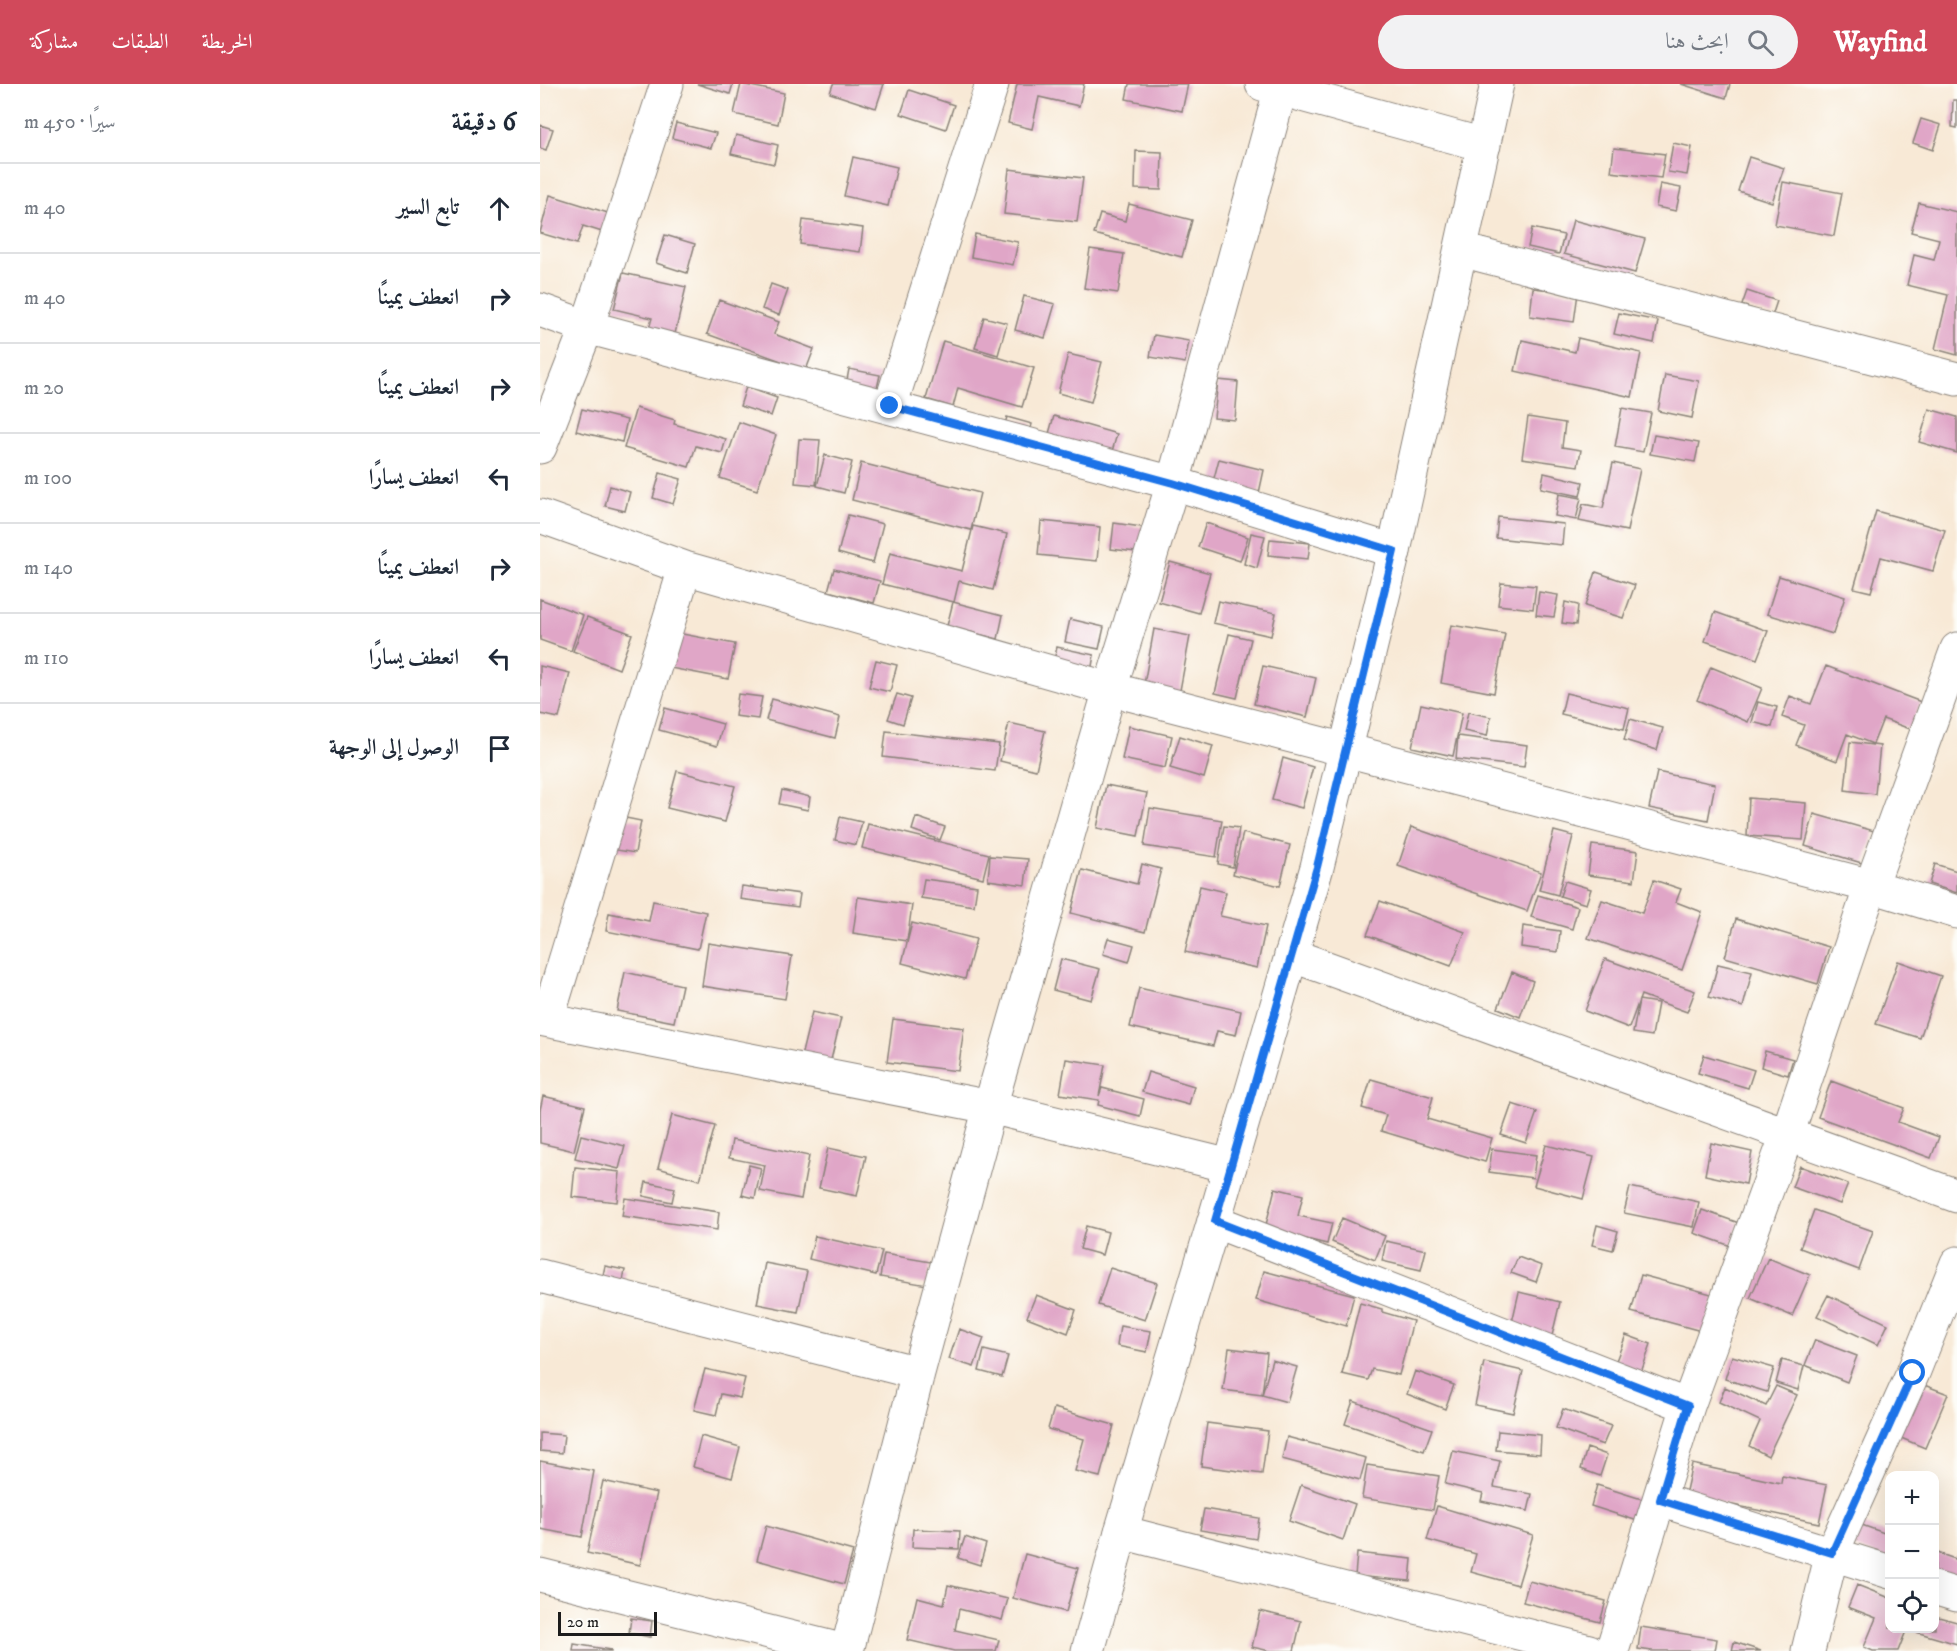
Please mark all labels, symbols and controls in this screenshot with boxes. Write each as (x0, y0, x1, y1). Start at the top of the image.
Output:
search box (1378, 15, 1798, 69)
text: Wayfind (1834, 25, 1927, 60)
icon: search (1744, 26, 1777, 59)
text: ابحث هنا (1665, 28, 1729, 55)
text: مشاركة (30, 29, 78, 55)
text: الطبقات (111, 29, 168, 55)
text: الخريطة (201, 29, 253, 55)
text: 6 دقيقة (451, 106, 516, 139)
text: سيرًا · 450 m (24, 110, 116, 135)
icon: ahead (483, 192, 516, 225)
text: تابع السير (397, 194, 459, 221)
text: 40 m (24, 196, 66, 221)
icon: right (483, 282, 516, 315)
text: انعطف يمينًا (378, 284, 459, 311)
text: 40 m (24, 286, 66, 311)
icon: right (483, 372, 516, 405)
text: انعطف يمينًا (378, 374, 459, 401)
text: 20 m (24, 376, 64, 401)
route end (876, 392, 902, 418)
icon: left (483, 462, 516, 495)
text: انعطف يسارًا (369, 464, 459, 491)
text: 100 m (24, 466, 72, 491)
icon: right (483, 552, 516, 585)
text: انعطف يمينًا (378, 554, 459, 581)
text: 140 m (24, 556, 73, 581)
icon: left (483, 642, 516, 675)
text: انعطف يسارًا (369, 644, 459, 671)
text: 110 m (24, 646, 69, 671)
icon: arrive (483, 732, 516, 765)
text: الوصول إلى الوجهة (329, 734, 459, 761)
route start (1899, 1359, 1925, 1385)
map controls (1885, 1471, 1939, 1633)
button: + (1885, 1471, 1939, 1525)
button: − (1885, 1525, 1939, 1579)
button: locate (1885, 1579, 1939, 1633)
scale bar (558, 1609, 657, 1636)
text: 20 m (567, 1612, 599, 1632)

